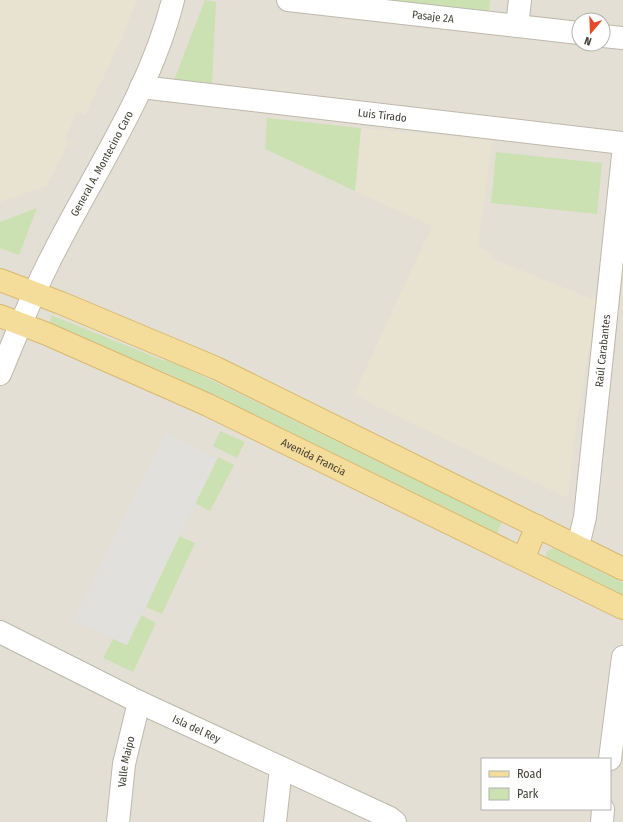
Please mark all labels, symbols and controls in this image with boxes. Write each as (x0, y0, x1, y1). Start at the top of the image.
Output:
street label: Pasaje 2A (412, 8, 455, 25)
north arrow (571, 12, 611, 52)
text: N (583, 34, 593, 48)
street label: Luis Tirado (357, 106, 408, 124)
street label: General A. Montecino Caro (68, 108, 136, 219)
street label: Raúl Carabantes (592, 314, 613, 388)
street label: Avenida Francia (279, 435, 348, 478)
street label: Isla del Rey (170, 712, 223, 745)
street label: Valle Maipo (115, 734, 137, 788)
legend (481, 758, 611, 810)
text: Road (517, 767, 542, 781)
text: Park (517, 787, 539, 801)

